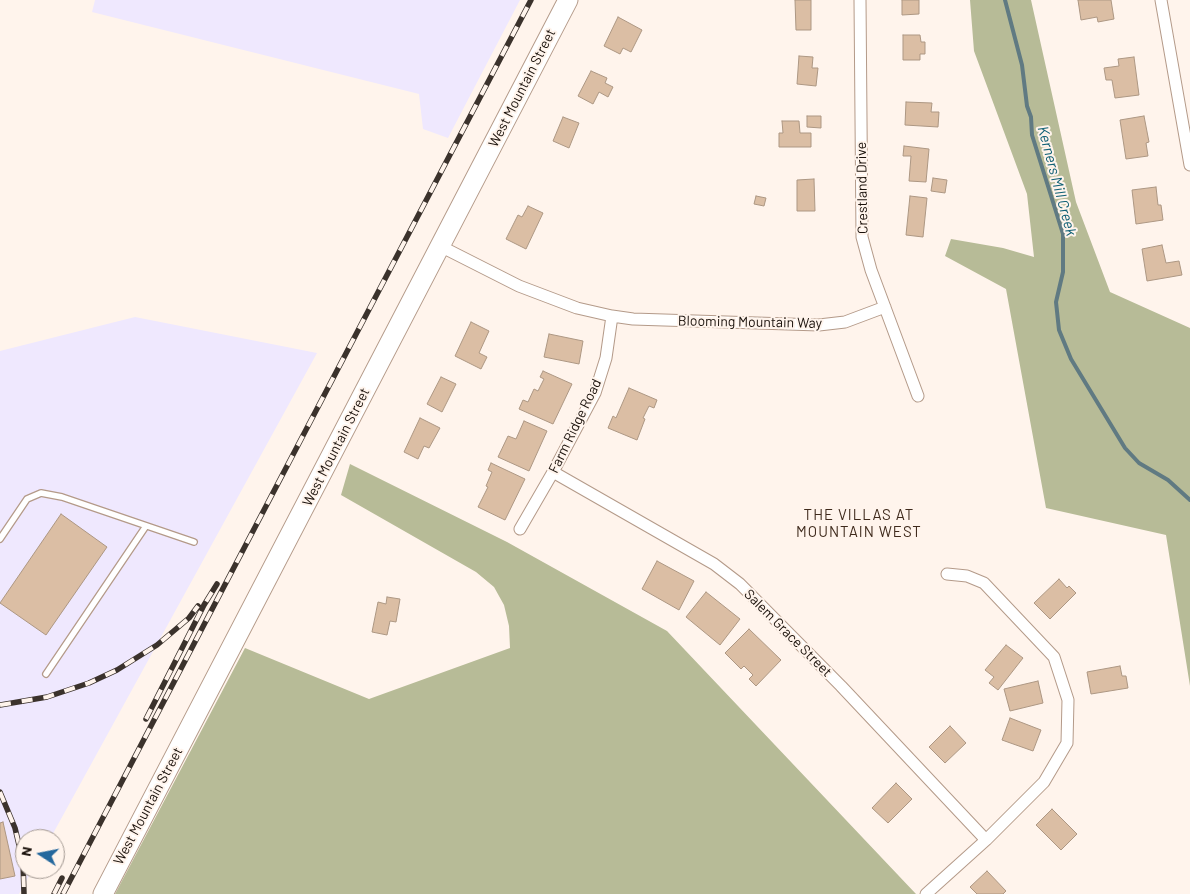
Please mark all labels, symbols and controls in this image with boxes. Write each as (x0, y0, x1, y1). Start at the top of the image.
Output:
street label: West Mountain Street (485, 26, 559, 150)
water label: Kerners Mill Creek (1034, 124, 1080, 238)
street label: Crestland Drive (853, 142, 871, 234)
street label: Blooming Mountain Way (678, 312, 822, 332)
street label: Farm Ridge Road (545, 376, 605, 476)
street label: West Mountain Street (299, 385, 373, 509)
district label: THE VILLAS AT MOUNTAIN WEST (794, 506, 924, 541)
street label: Salem Grace Street (741, 586, 835, 680)
street label: West Mountain Street (110, 744, 186, 868)
north arrow (15, 829, 65, 879)
text: N (17, 845, 35, 857)

